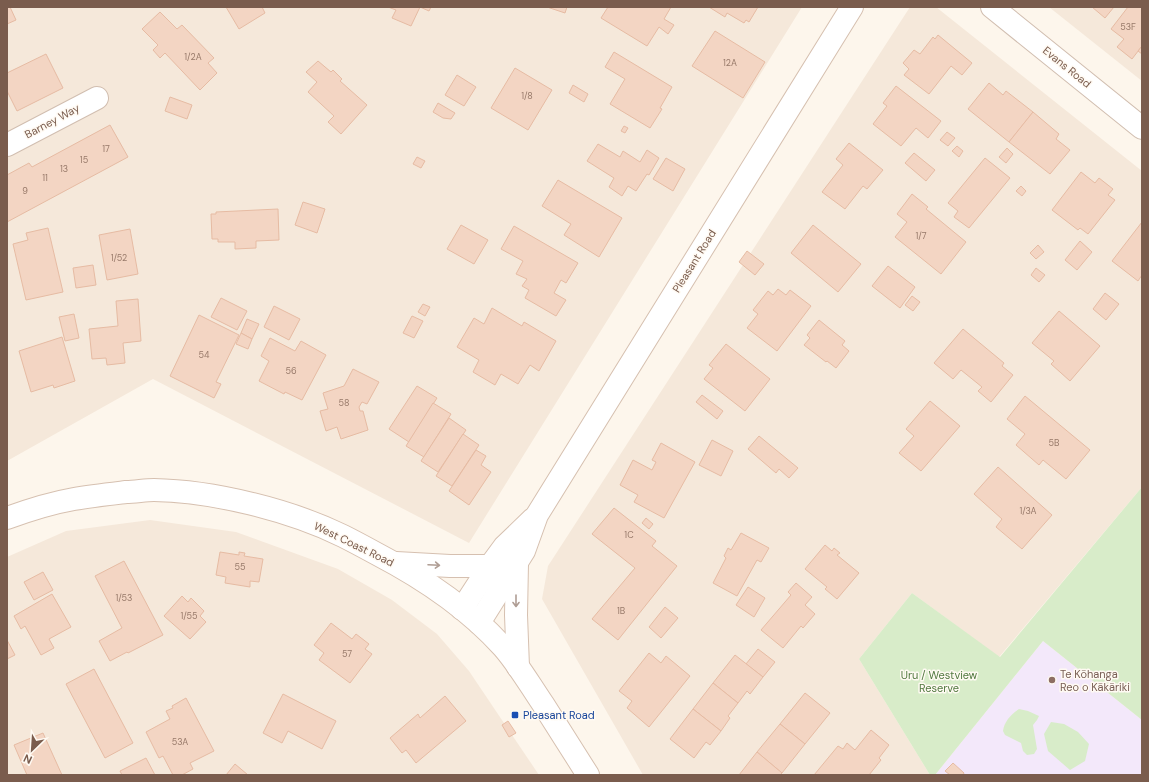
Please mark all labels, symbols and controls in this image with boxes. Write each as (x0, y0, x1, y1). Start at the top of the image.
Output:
house number: 53F (1120, 21, 1136, 33)
street label: Evans Road (1040, 43, 1094, 91)
house number: 1/2A (184, 51, 202, 63)
house number: 12A (723, 57, 737, 69)
house number: 1/8 (521, 90, 533, 102)
street label: Barney Way (22, 101, 82, 141)
house number: 17 (102, 143, 110, 155)
house number: 15 (80, 154, 88, 166)
house number: 13 (60, 163, 68, 175)
house number: 11 (42, 172, 48, 184)
house number: 9 (22, 185, 28, 197)
street label: Pleasant Road (669, 227, 719, 295)
house number: 1/7 (915, 230, 927, 242)
house number: 1/52 (111, 252, 127, 264)
house number: 54 (199, 349, 210, 361)
house number: 56 (285, 365, 297, 377)
house number: 58 (339, 397, 349, 409)
house number: 5B (1049, 437, 1059, 449)
house number: 1/3A (1020, 505, 1036, 517)
street label: West Coast Road (312, 519, 396, 569)
house number: 1C (624, 529, 634, 541)
house number: 55 (235, 561, 245, 573)
one-way arrow (427, 562, 440, 569)
house number: 1/53 (116, 592, 132, 604)
one-way arrow (512, 594, 520, 607)
house number: 1B (617, 605, 625, 617)
house number: 1/55 (180, 610, 198, 622)
house number: 57 (342, 648, 352, 660)
place label: Te Kōhanga Reo o Kākāriki (1060, 667, 1130, 694)
park label: Uru / Westview Reserve (901, 668, 978, 695)
marker: Te Kōhanga Reo o Kākāriki (1047, 675, 1057, 685)
place label: Pleasant Road (523, 708, 595, 722)
marker: Pleasant Road (510, 710, 520, 720)
north arrow (12, 730, 52, 770)
house number: 53A (172, 736, 188, 748)
text: N (21, 751, 34, 767)

